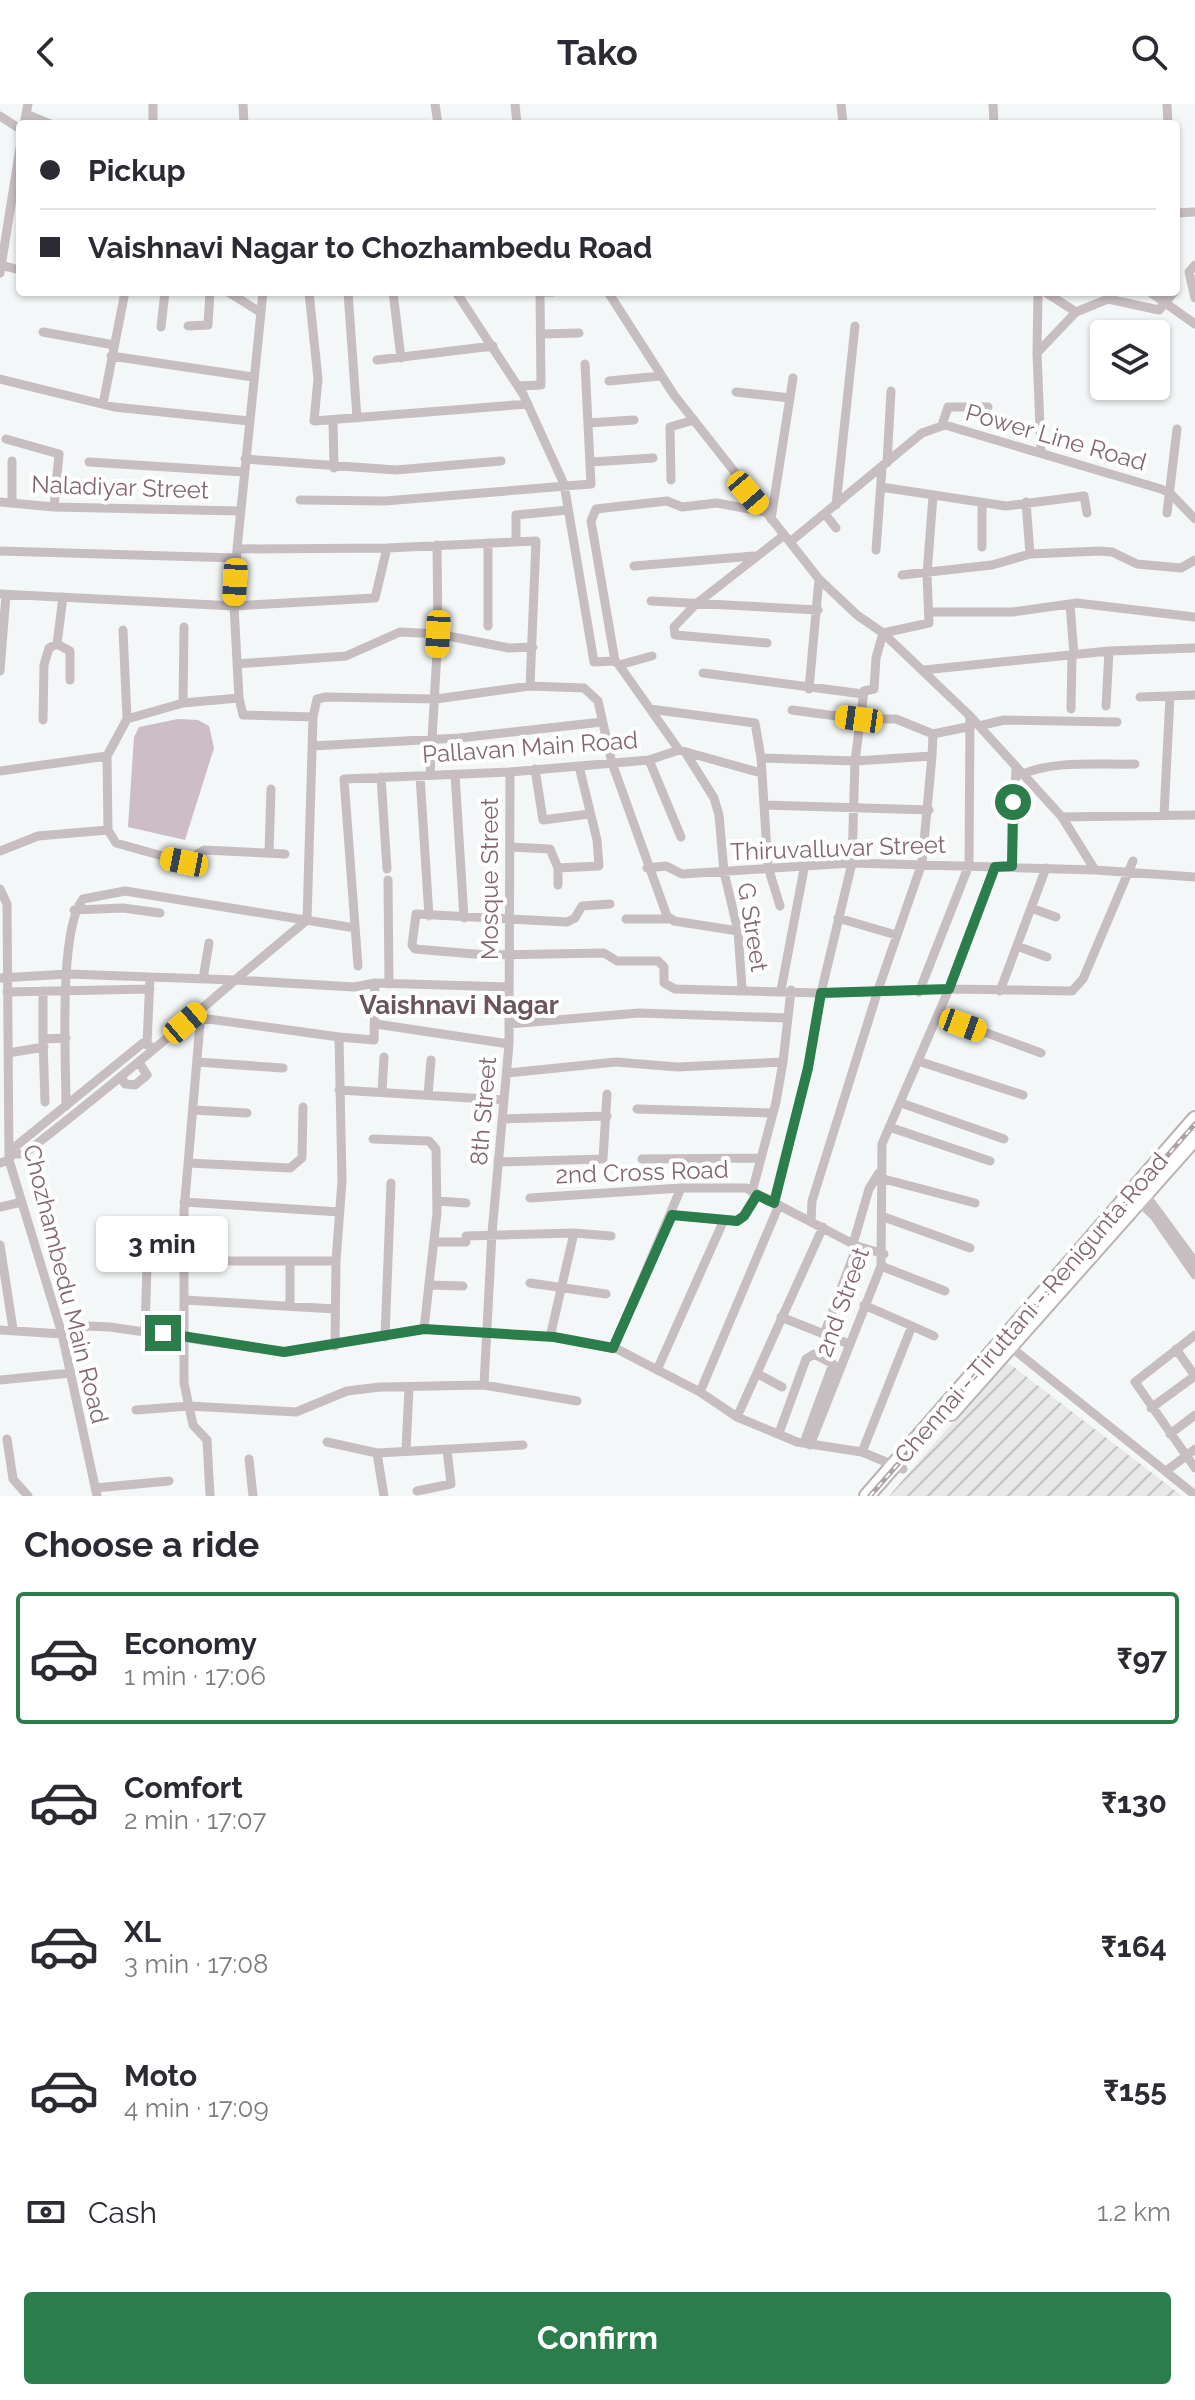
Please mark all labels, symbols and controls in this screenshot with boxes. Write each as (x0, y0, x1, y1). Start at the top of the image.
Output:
icon: back (24, 30, 68, 74)
icon: search (1127, 30, 1171, 74)
text: Tako (557, 31, 638, 73)
text: Pickup (88, 153, 186, 188)
text: Vaishnavi Nagar to Chozhambedu Road (88, 230, 652, 265)
map controls (1090, 320, 1170, 400)
button: layers (1090, 320, 1170, 400)
street label: Power Line Road (962, 397, 1150, 477)
car (723, 467, 773, 519)
street label: Naladiyar Street (31, 469, 209, 505)
car (222, 557, 248, 607)
car (425, 609, 451, 659)
car (834, 704, 884, 734)
street label: Pallavan Main Road (421, 725, 639, 769)
route start (995, 784, 1031, 820)
street label: Mosque Street (475, 798, 504, 960)
street label: Thiruvalluvar Street (730, 830, 946, 866)
car (158, 846, 210, 878)
street label: G Street (732, 880, 774, 974)
district label: Vaishnavi Nagar (359, 990, 559, 1020)
car (159, 998, 211, 1048)
car (936, 1006, 990, 1044)
street label: 8th Street (464, 1055, 502, 1167)
street label: Chozhambedu Main Road (17, 1141, 115, 1427)
street label: Chennai - Tiruttani - Renigunta Road (888, 1147, 1174, 1469)
street label: 2nd Cross Road (555, 1154, 729, 1190)
callout: 3 min (97, 1217, 229, 1273)
text: 3 min (128, 1229, 196, 1259)
street label: 2nd Street (809, 1243, 875, 1361)
route end (145, 1315, 181, 1351)
text: Choose a ride (24, 1523, 259, 1565)
icon: car (28, 1622, 100, 1694)
text: Economy (124, 1626, 257, 1661)
text: ₹97 (1116, 1641, 1167, 1676)
text: 1 min · 17:06 (124, 1661, 266, 1691)
icon: car (28, 1766, 100, 1838)
text: Comfort (124, 1770, 243, 1805)
text: ₹130 (1101, 1785, 1167, 1820)
text: 2 min · 17:07 (124, 1805, 267, 1835)
icon: car (28, 1910, 100, 1982)
text: XL (124, 1914, 161, 1949)
text: ₹164 (1101, 1929, 1167, 1964)
text: 3 min · 17:08 (124, 1949, 269, 1979)
icon: car (28, 2054, 100, 2126)
text: Moto (124, 2058, 197, 2093)
text: ₹155 (1103, 2073, 1167, 2108)
text: 4 min · 17:09 (124, 2093, 269, 2123)
icon: cash (24, 2190, 68, 2234)
text: Cash (88, 2195, 157, 2230)
text: 1.2 km (1097, 2197, 1171, 2227)
button: Confirm (24, 2292, 1171, 2384)

